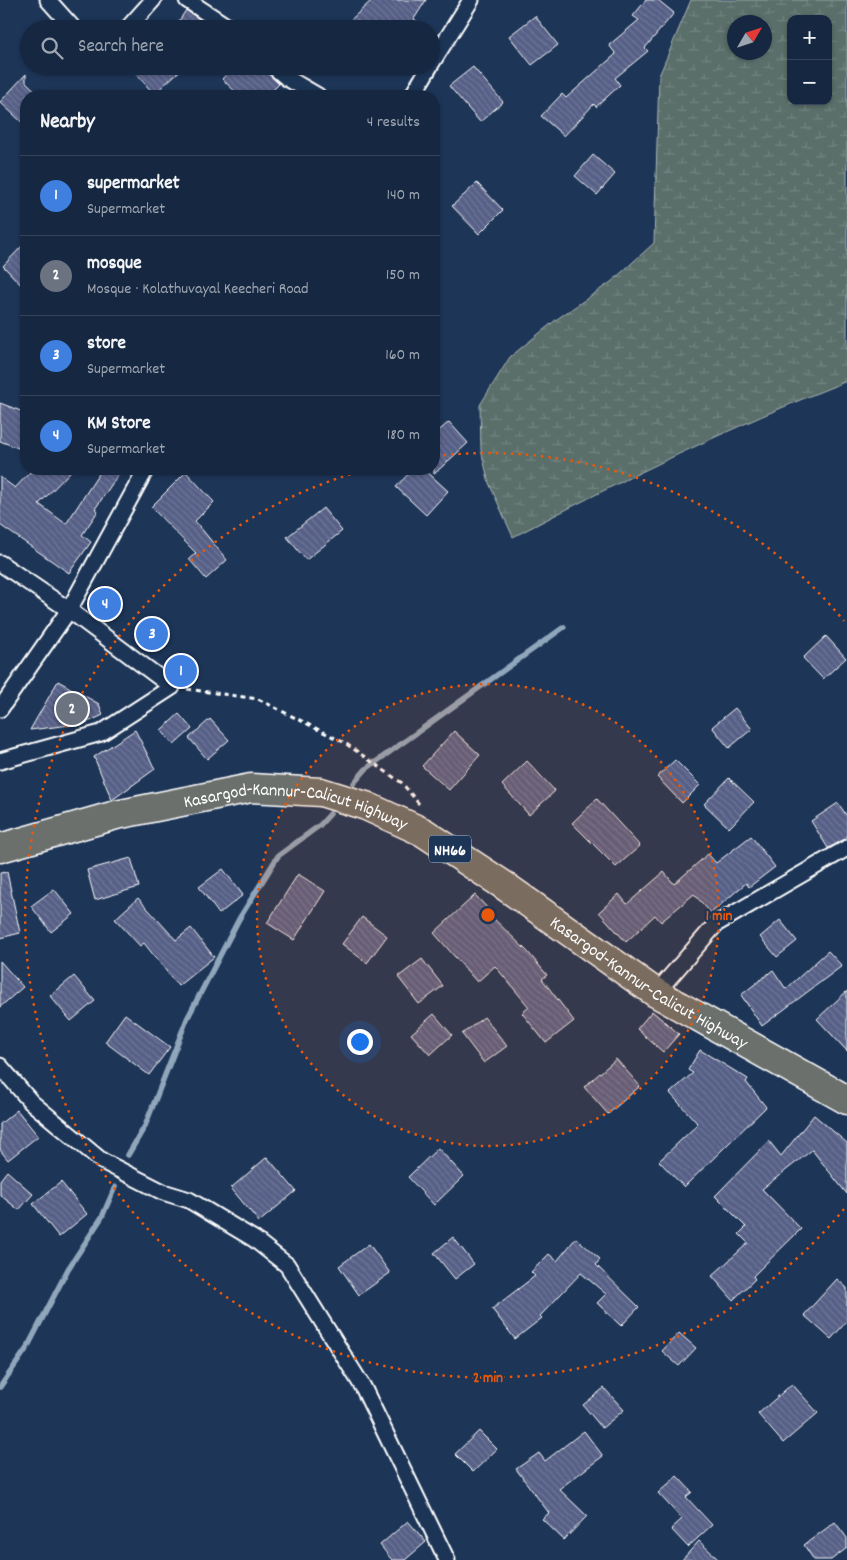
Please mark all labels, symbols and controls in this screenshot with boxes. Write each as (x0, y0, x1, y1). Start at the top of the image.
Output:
north arrow (727, 15, 772, 60)
map controls (787, 15, 832, 105)
button: + (787, 15, 832, 60)
search box (20, 20, 440, 75)
icon: search (38, 34, 66, 62)
text: Search here (78, 34, 164, 61)
button: − (787, 60, 832, 105)
text: Nearby (40, 108, 95, 138)
text: 4 results (367, 111, 420, 134)
text: supermarket (87, 171, 180, 198)
text: 1 (54, 184, 58, 207)
text: 140 m (386, 184, 420, 207)
text: Supermarket (87, 198, 165, 221)
text: mosque (87, 251, 142, 278)
text: 2 (53, 264, 60, 287)
text: 150 m (386, 264, 420, 287)
text: Mosque · Kolathuvayal Keecheri Road (87, 278, 309, 301)
text: store (87, 331, 126, 358)
text: 3 (52, 344, 60, 367)
text: 160 m (385, 344, 420, 367)
text: Supermarket (87, 358, 165, 381)
text: KM Store (87, 411, 151, 438)
text: 4 (53, 424, 59, 447)
text: 180 m (387, 424, 420, 447)
text: Supermarket (87, 438, 165, 461)
pin: 4 (89, 585, 121, 623)
pin: 3 (136, 615, 168, 653)
pin: 1 (165, 652, 197, 690)
pin: 2 (56, 690, 88, 728)
street label: Kasargod-Kannur-Calicut Highway (182, 778, 412, 839)
road number: NH66 (429, 836, 471, 862)
centre of rings (479, 906, 497, 924)
text: 1 min (706, 906, 732, 928)
street label: Kasargod-Kannur-Calicut Highway (544, 912, 752, 1057)
your location (347, 1029, 373, 1055)
text: 2 min (473, 1368, 503, 1390)

